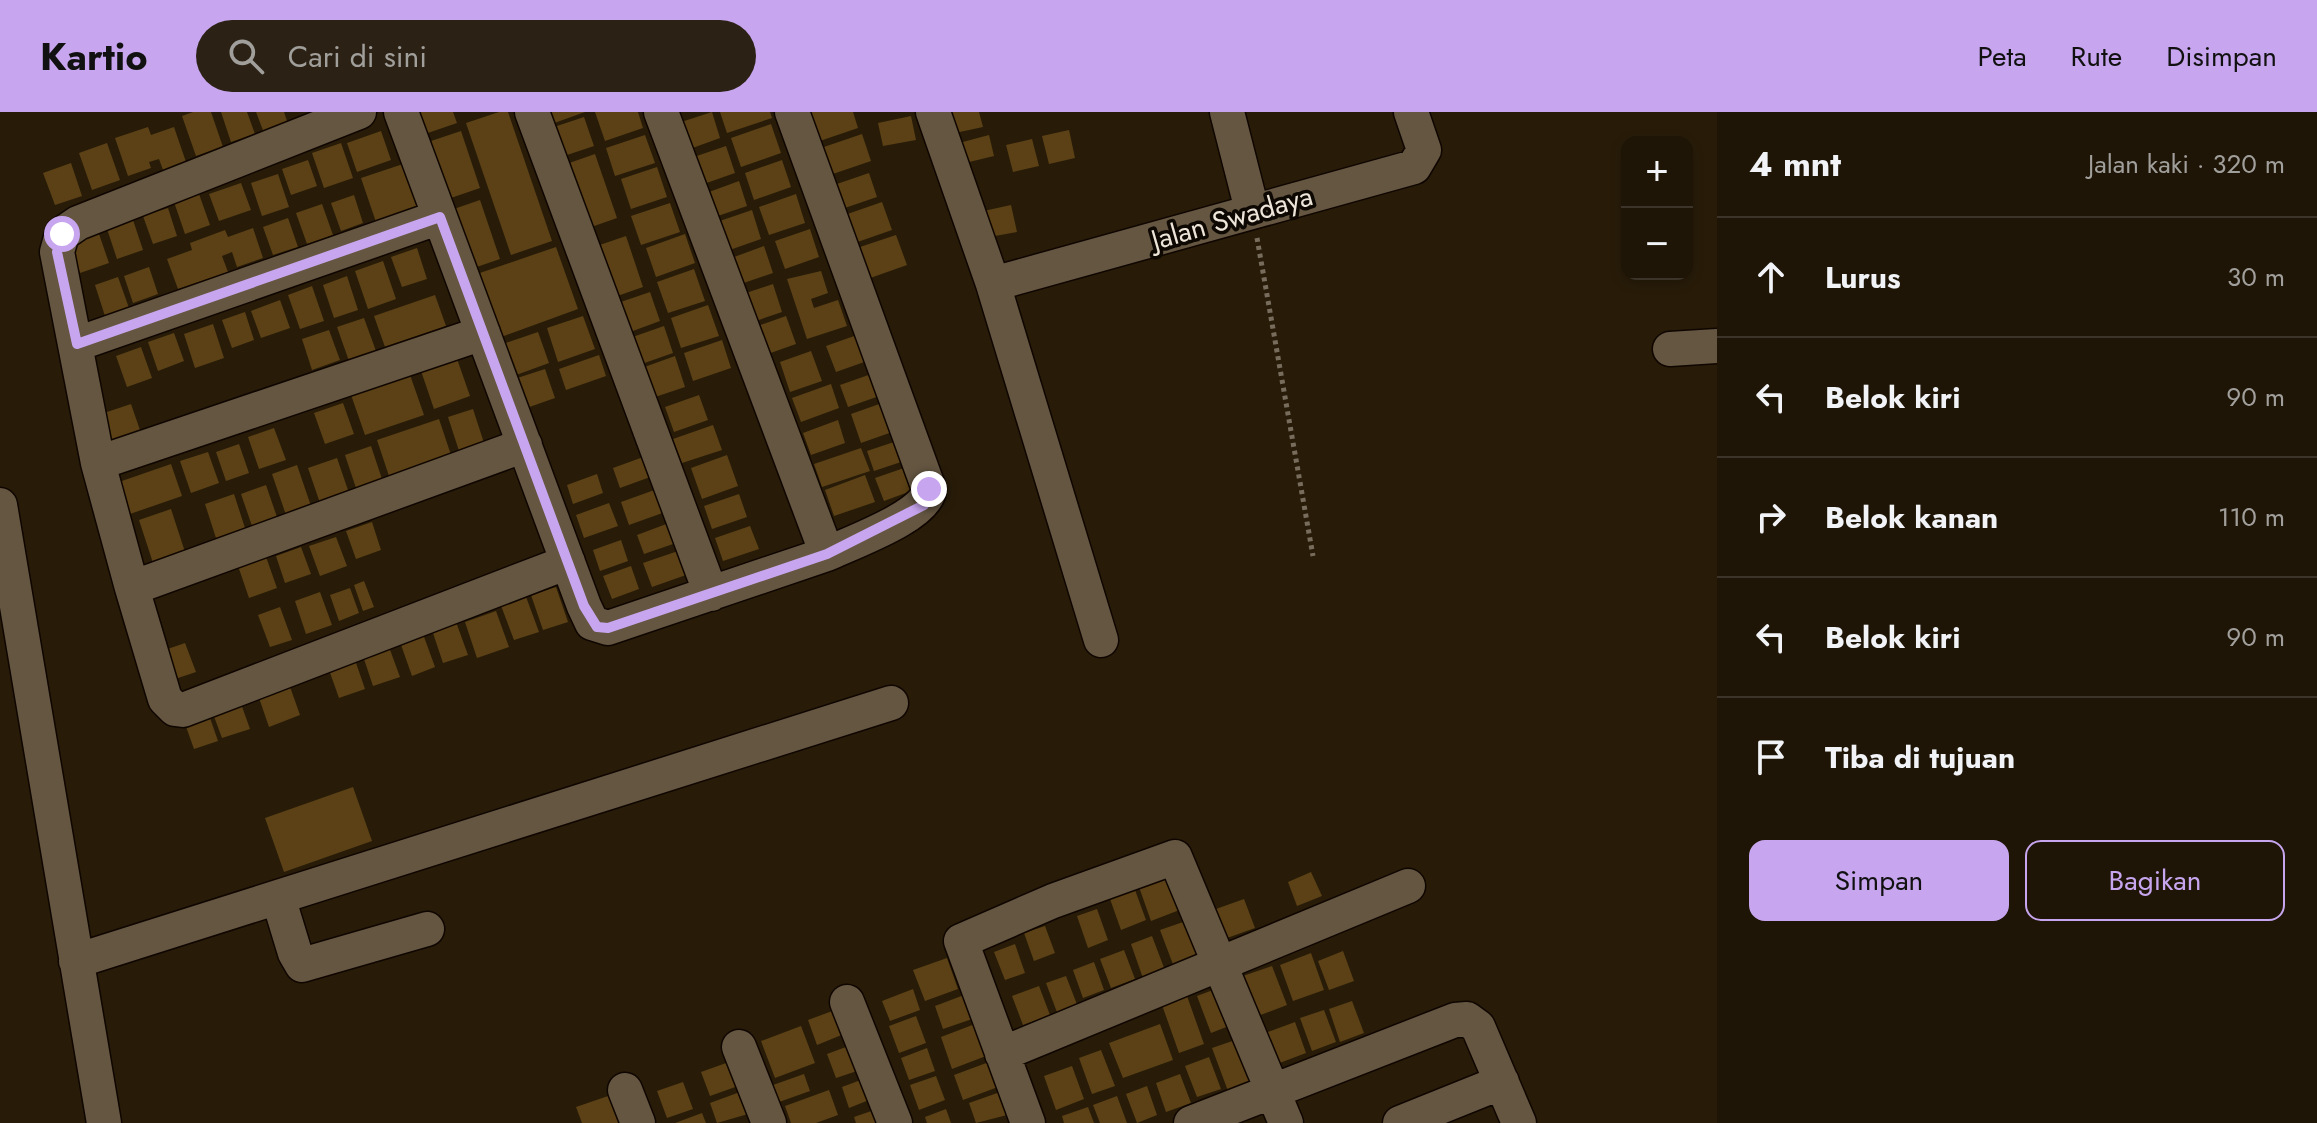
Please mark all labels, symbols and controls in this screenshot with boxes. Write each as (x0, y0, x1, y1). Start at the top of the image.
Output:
search box (196, 20, 756, 92)
text: Kartio (40, 29, 148, 84)
icon: search (224, 34, 268, 78)
text: Cari di sini (288, 35, 427, 78)
text: Peta (1977, 36, 2027, 77)
text: Rute (2071, 36, 2122, 77)
text: Disimpan (2166, 36, 2277, 77)
map controls (1621, 136, 1693, 280)
button: + (1621, 136, 1693, 208)
text: 4 mnt (1749, 140, 1841, 189)
text: Jalan kaki · 320 m (2088, 145, 2285, 183)
street label: Jalan Swadaya (1143, 175, 1317, 262)
button: − (1621, 208, 1693, 280)
route start (44, 216, 80, 252)
icon: ahead (1749, 255, 1793, 299)
text: Lurus (1825, 256, 1901, 299)
text: 30 m (2227, 258, 2285, 296)
icon: left (1749, 375, 1793, 419)
text: Belok kiri (1825, 376, 1960, 419)
text: 90 m (2226, 378, 2285, 416)
route end (911, 471, 947, 507)
icon: right (1749, 495, 1793, 539)
text: Belok kanan (1825, 496, 1998, 539)
text: 110 m (2218, 498, 2285, 536)
icon: left (1749, 615, 1793, 659)
text: Belok kiri (1825, 616, 1960, 659)
text: 90 m (2226, 618, 2285, 656)
icon: arrive (1749, 735, 1793, 779)
text: Tiba di tujuan (1825, 736, 2015, 779)
button: Simpan (1749, 840, 2009, 921)
button: Bagikan (2025, 840, 2285, 921)

